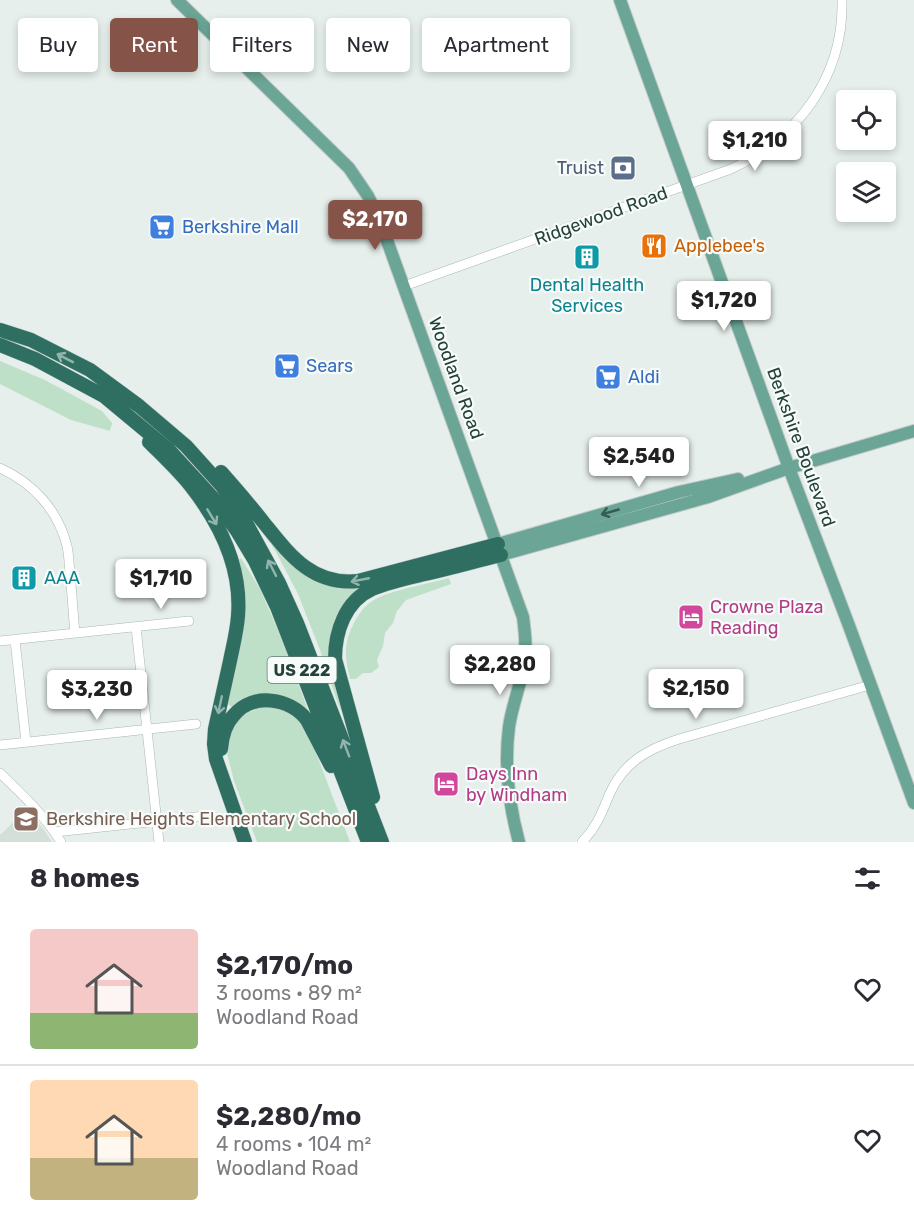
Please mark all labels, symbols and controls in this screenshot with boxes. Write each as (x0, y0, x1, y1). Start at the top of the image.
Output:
chip: Buy (18, 18, 98, 72)
chip: Rent (110, 18, 198, 72)
chip: Filters (210, 18, 314, 72)
chip: New (326, 18, 410, 72)
chip: Apartment (422, 18, 570, 72)
map controls (836, 90, 896, 222)
button: locate (836, 90, 896, 150)
pin: $1,210 (706, 121, 804, 172)
text: $1,210 (722, 128, 788, 152)
bank icon: Truist (608, 153, 638, 183)
place label: Truist (557, 157, 604, 179)
button: layers (836, 162, 896, 222)
street label: Ridgewood Road (531, 182, 671, 250)
pin: $2,170 (326, 200, 424, 251)
text: $2,170 (342, 207, 408, 231)
supermarket icon: Berkshire Mall (147, 212, 177, 242)
place label: Berkshire Mall (182, 216, 299, 238)
restaurant icon: Applebee's (639, 231, 669, 261)
place label: Applebee's (674, 235, 765, 257)
building icon: Dental Health Services (572, 242, 602, 272)
place label: Dental Health Services (530, 274, 644, 317)
pin: $1,720 (675, 281, 773, 332)
text: $1,720 (691, 288, 757, 312)
street label: Woodland Road (424, 314, 488, 442)
supermarket icon: Sears (272, 351, 302, 381)
one-way arrow (57, 352, 74, 364)
place label: Sears (306, 355, 353, 377)
supermarket icon: Aldi (593, 362, 623, 392)
street label: Berkshire Boulevard (762, 364, 840, 530)
place label: Aldi (628, 366, 660, 388)
pin: $2,540 (590, 437, 688, 488)
text: $2,540 (603, 444, 675, 468)
one-way arrow (601, 507, 620, 518)
one-way arrow (206, 508, 218, 525)
pin: $1,710 (112, 559, 210, 610)
one-way arrow (265, 559, 277, 577)
building icon: AAA (9, 563, 39, 593)
text: $1,710 (129, 566, 193, 590)
place label: AAA (44, 567, 80, 589)
one-way arrow (351, 575, 370, 586)
place label: Crowne Plaza Reading (710, 596, 824, 639)
hotel icon: Crowne Plaza Reading (676, 602, 706, 632)
pin: $2,280 (451, 645, 549, 696)
text: $2,280 (464, 652, 536, 676)
road number: US 222 (268, 657, 336, 683)
pin: $2,150 (647, 669, 745, 720)
pin: $3,230 (48, 670, 146, 721)
text: $2,150 (662, 676, 730, 700)
text: $3,230 (61, 677, 133, 701)
one-way arrow (214, 695, 225, 714)
one-way arrow (340, 739, 351, 758)
place label: Days Inn by Windham (466, 763, 567, 806)
hotel icon: Days Inn by Windham (431, 769, 461, 799)
school or university icon: Berkshire Heights Elementary School (11, 804, 41, 834)
place label: Berkshire Heights Elementary School (46, 808, 356, 830)
icon: filters (851, 862, 884, 895)
text: 8 homes (30, 863, 140, 894)
text: $2,170/mo (216, 950, 353, 981)
icon: home (78, 953, 150, 1025)
icon: heart (851, 973, 884, 1006)
text: 3 rooms · 89 m² (216, 981, 362, 1005)
text: Woodland Road (216, 1005, 359, 1029)
text: $2,280/mo (216, 1101, 362, 1132)
icon: home (78, 1104, 150, 1176)
icon: heart (851, 1124, 884, 1157)
text: 4 rooms · 104 m² (216, 1132, 371, 1156)
text: Woodland Road (216, 1156, 359, 1180)

